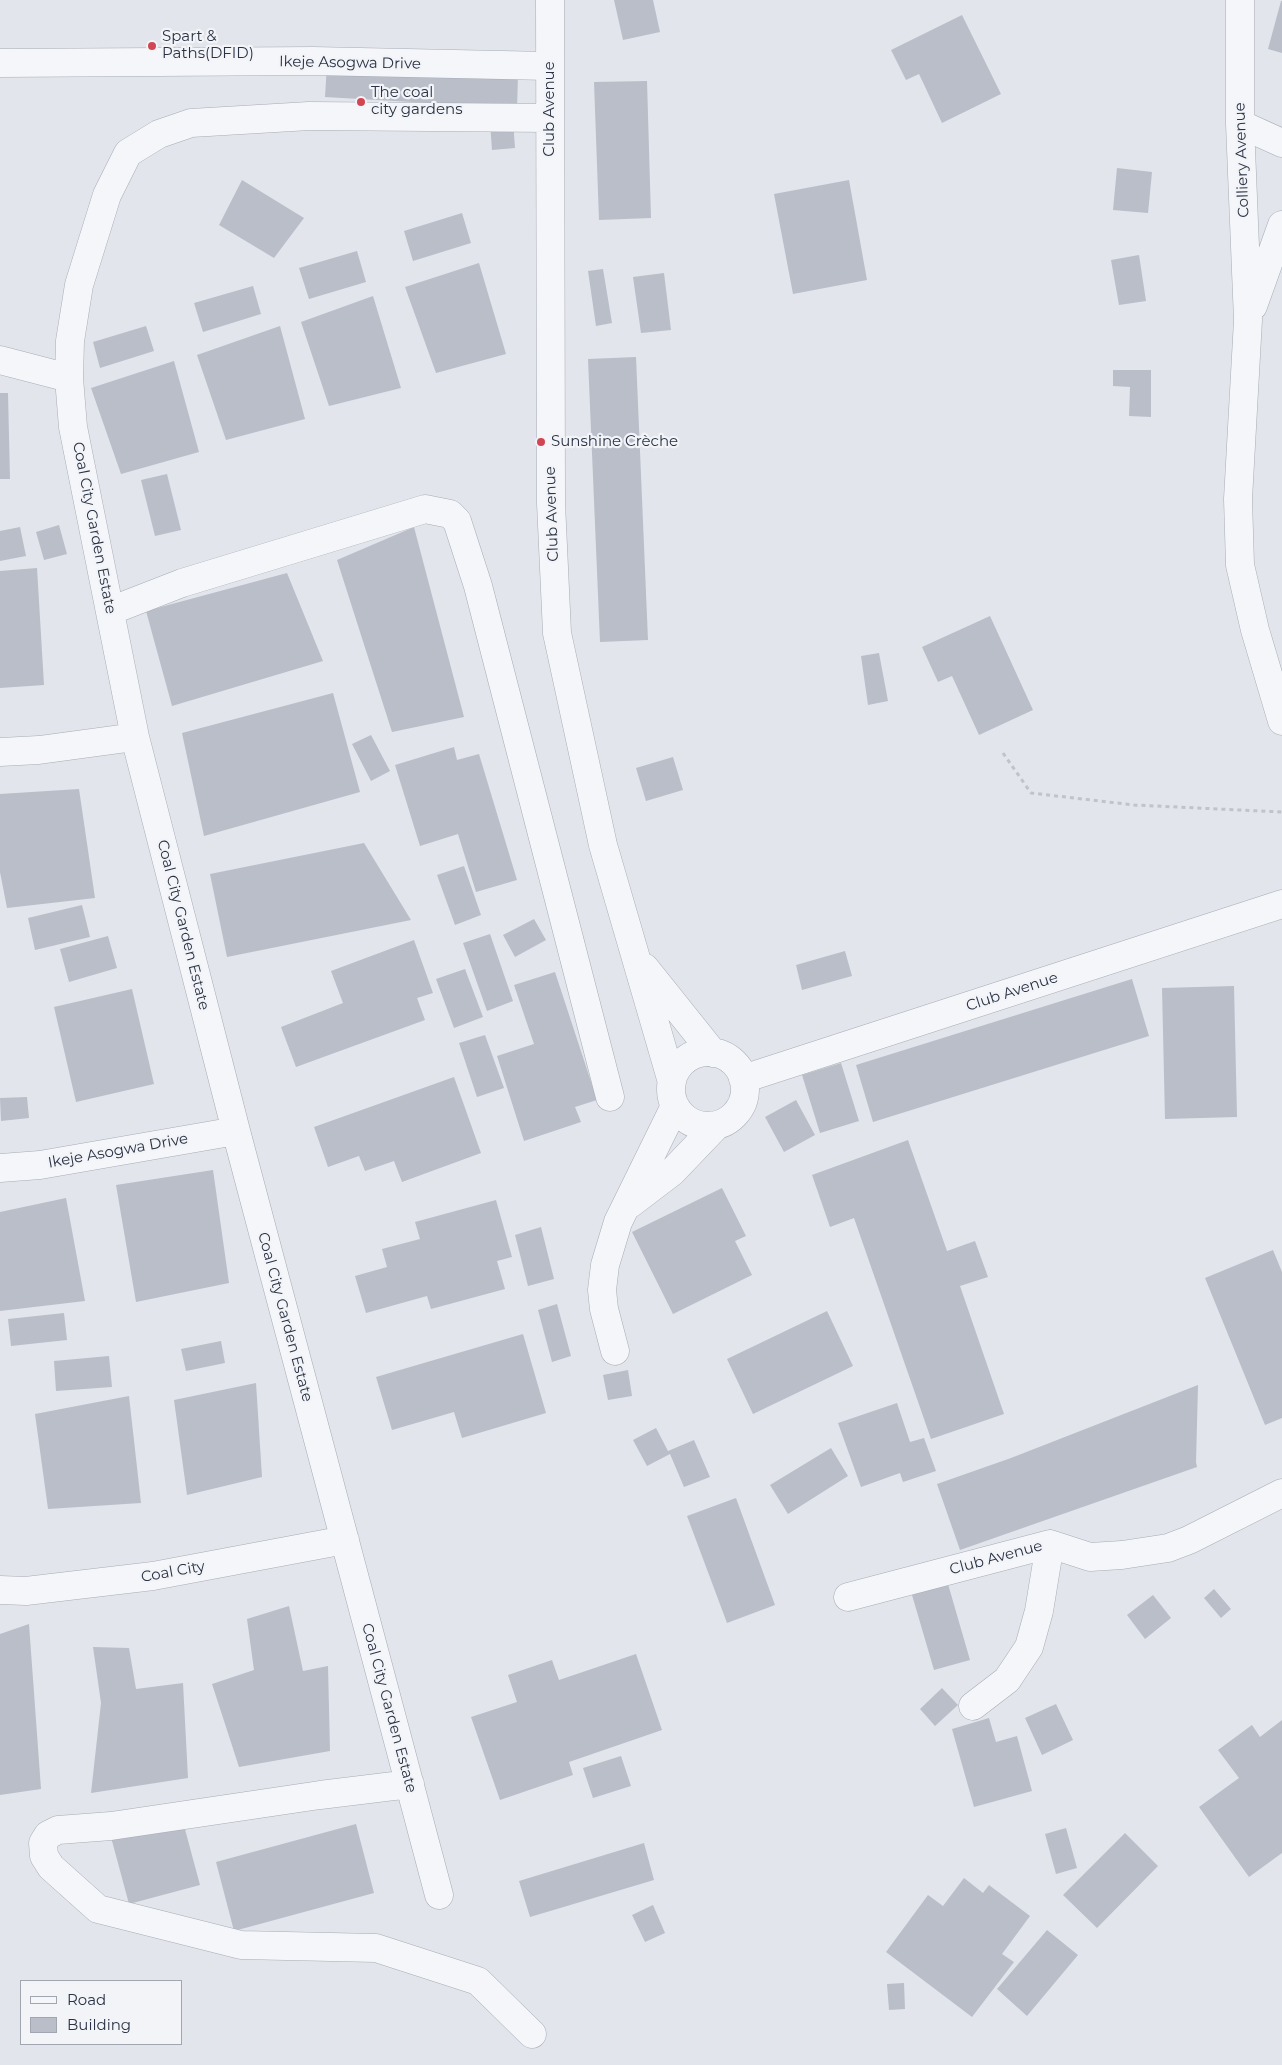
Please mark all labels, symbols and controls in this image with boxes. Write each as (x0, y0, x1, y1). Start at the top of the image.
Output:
place label: Spart & Paths(DFID) (162, 28, 254, 63)
marker: Spart & Paths(DFID) (146, 40, 158, 52)
street label: Ikeje Asogwa Drive (279, 53, 421, 73)
street label: Club Avenue (541, 61, 559, 157)
place label: The coal city gardens (371, 84, 462, 119)
marker: The coal city gardens (355, 96, 367, 108)
street label: Colliery Avenue (1231, 102, 1253, 218)
place label: Sunshine Crèche (551, 433, 678, 451)
marker: Sunshine Crèche (535, 436, 547, 448)
street label: Coal City Garden Estate (68, 440, 120, 616)
street label: Club Avenue (541, 466, 563, 562)
street label: Coal City Garden Estate (153, 838, 213, 1012)
street label: Club Avenue (964, 969, 1060, 1015)
street label: Ikeje Asogwa Drive (47, 1130, 189, 1172)
street label: Coal City Garden Estate (254, 1230, 316, 1404)
street label: Club Avenue (948, 1537, 1044, 1579)
street label: Coal City (140, 1558, 206, 1586)
street label: Coal City Garden Estate (358, 1621, 420, 1795)
legend (20, 1980, 182, 2045)
text: Road (67, 1990, 106, 2009)
text: Building (67, 2015, 131, 2034)

